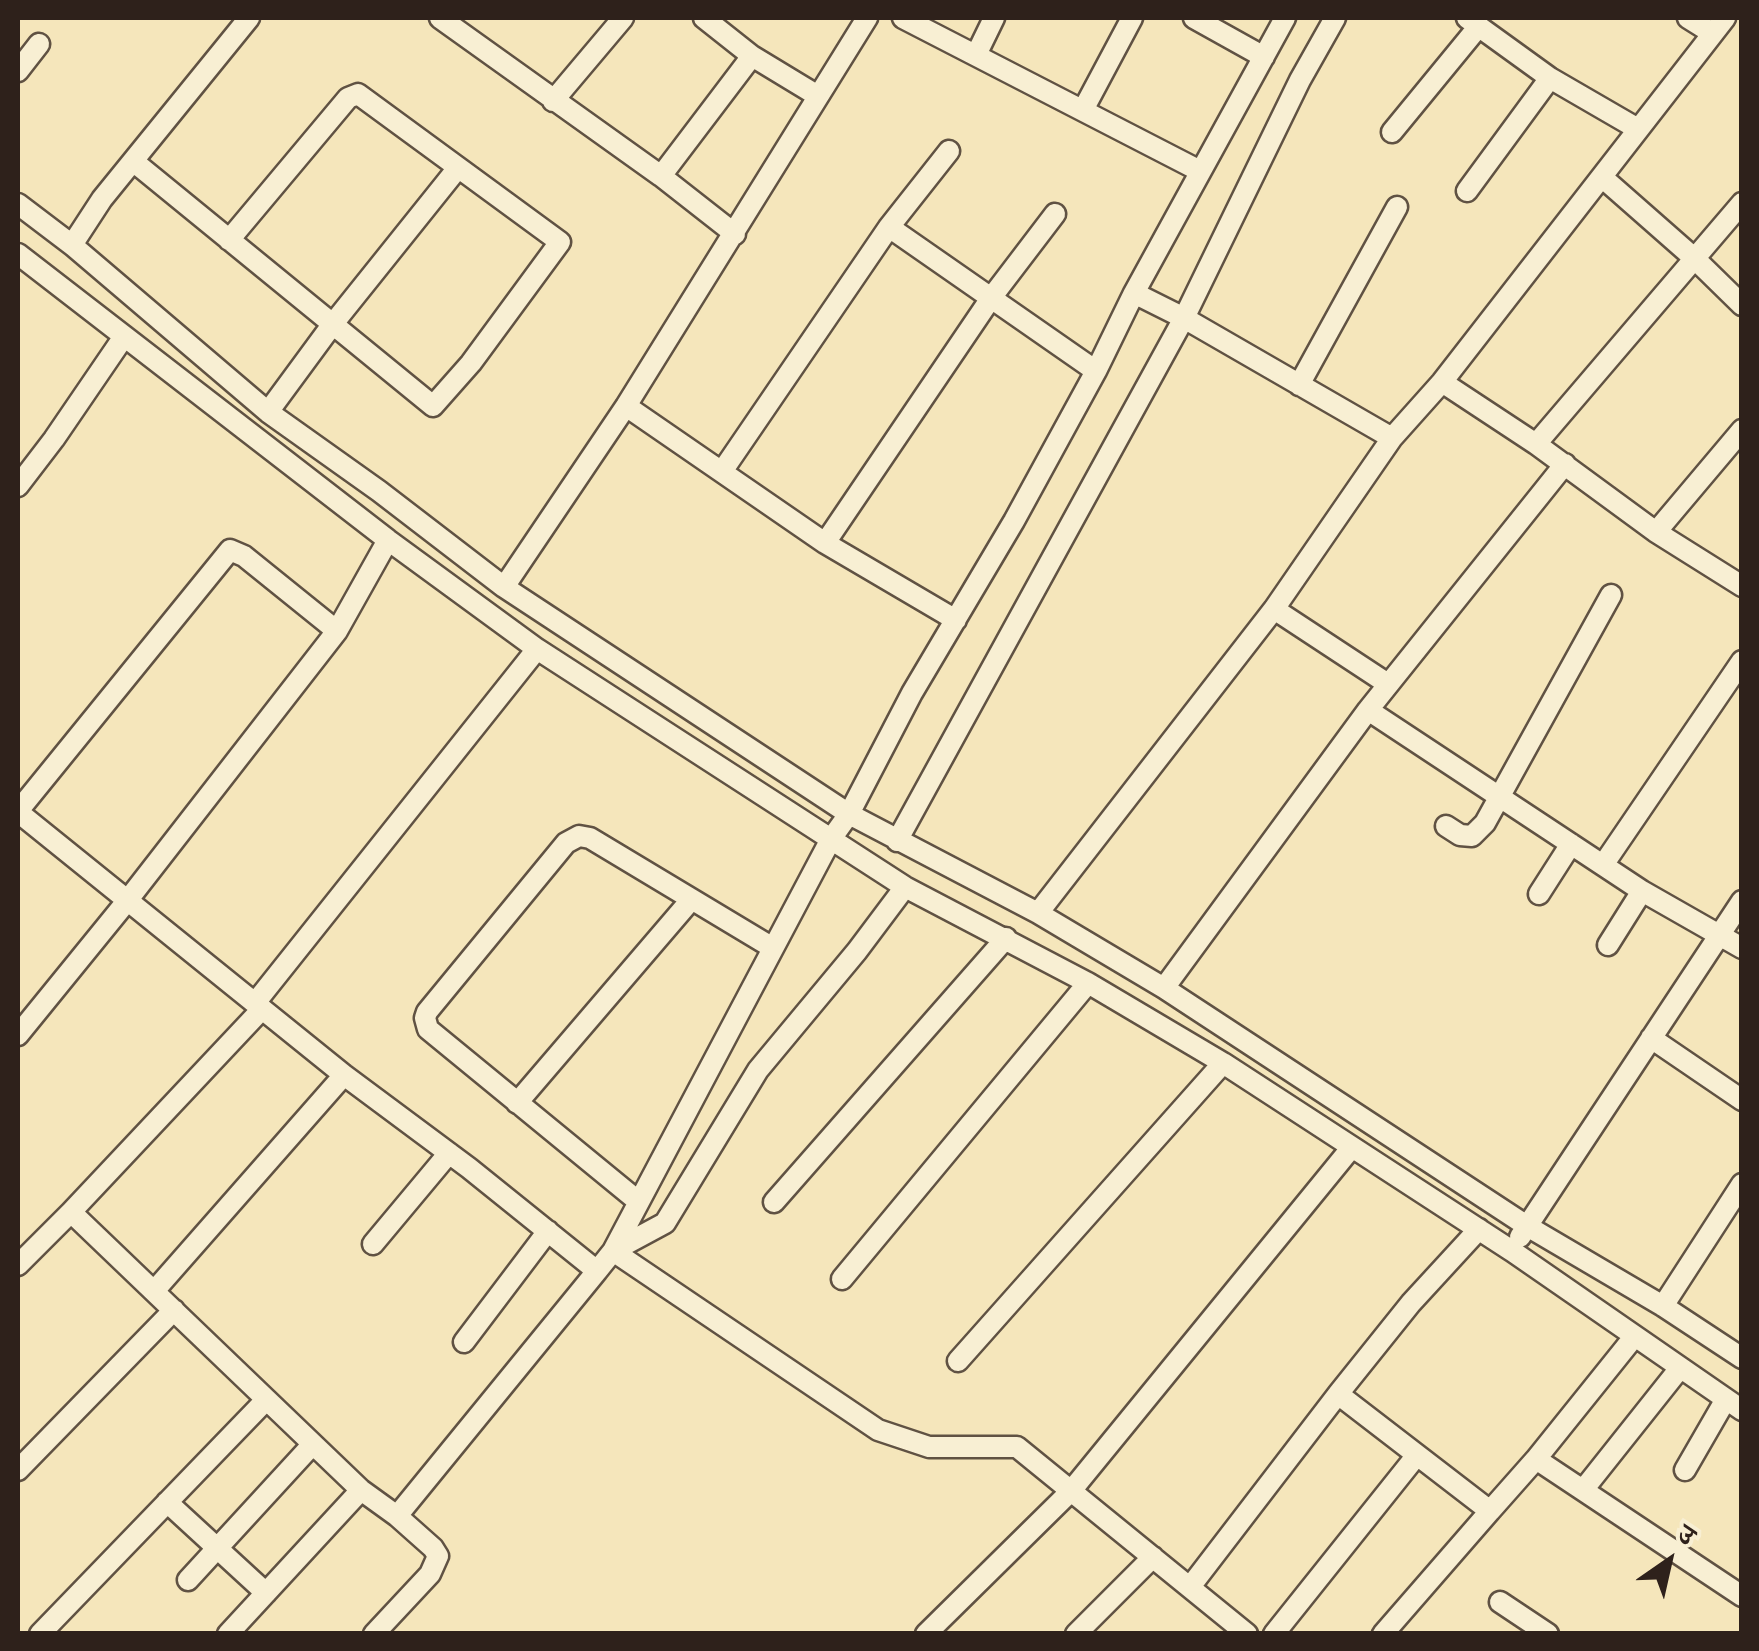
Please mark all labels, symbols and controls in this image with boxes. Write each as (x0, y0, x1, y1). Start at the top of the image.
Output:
north arrow (1619, 1511, 1719, 1611)
text: उ (1670, 1517, 1702, 1554)

